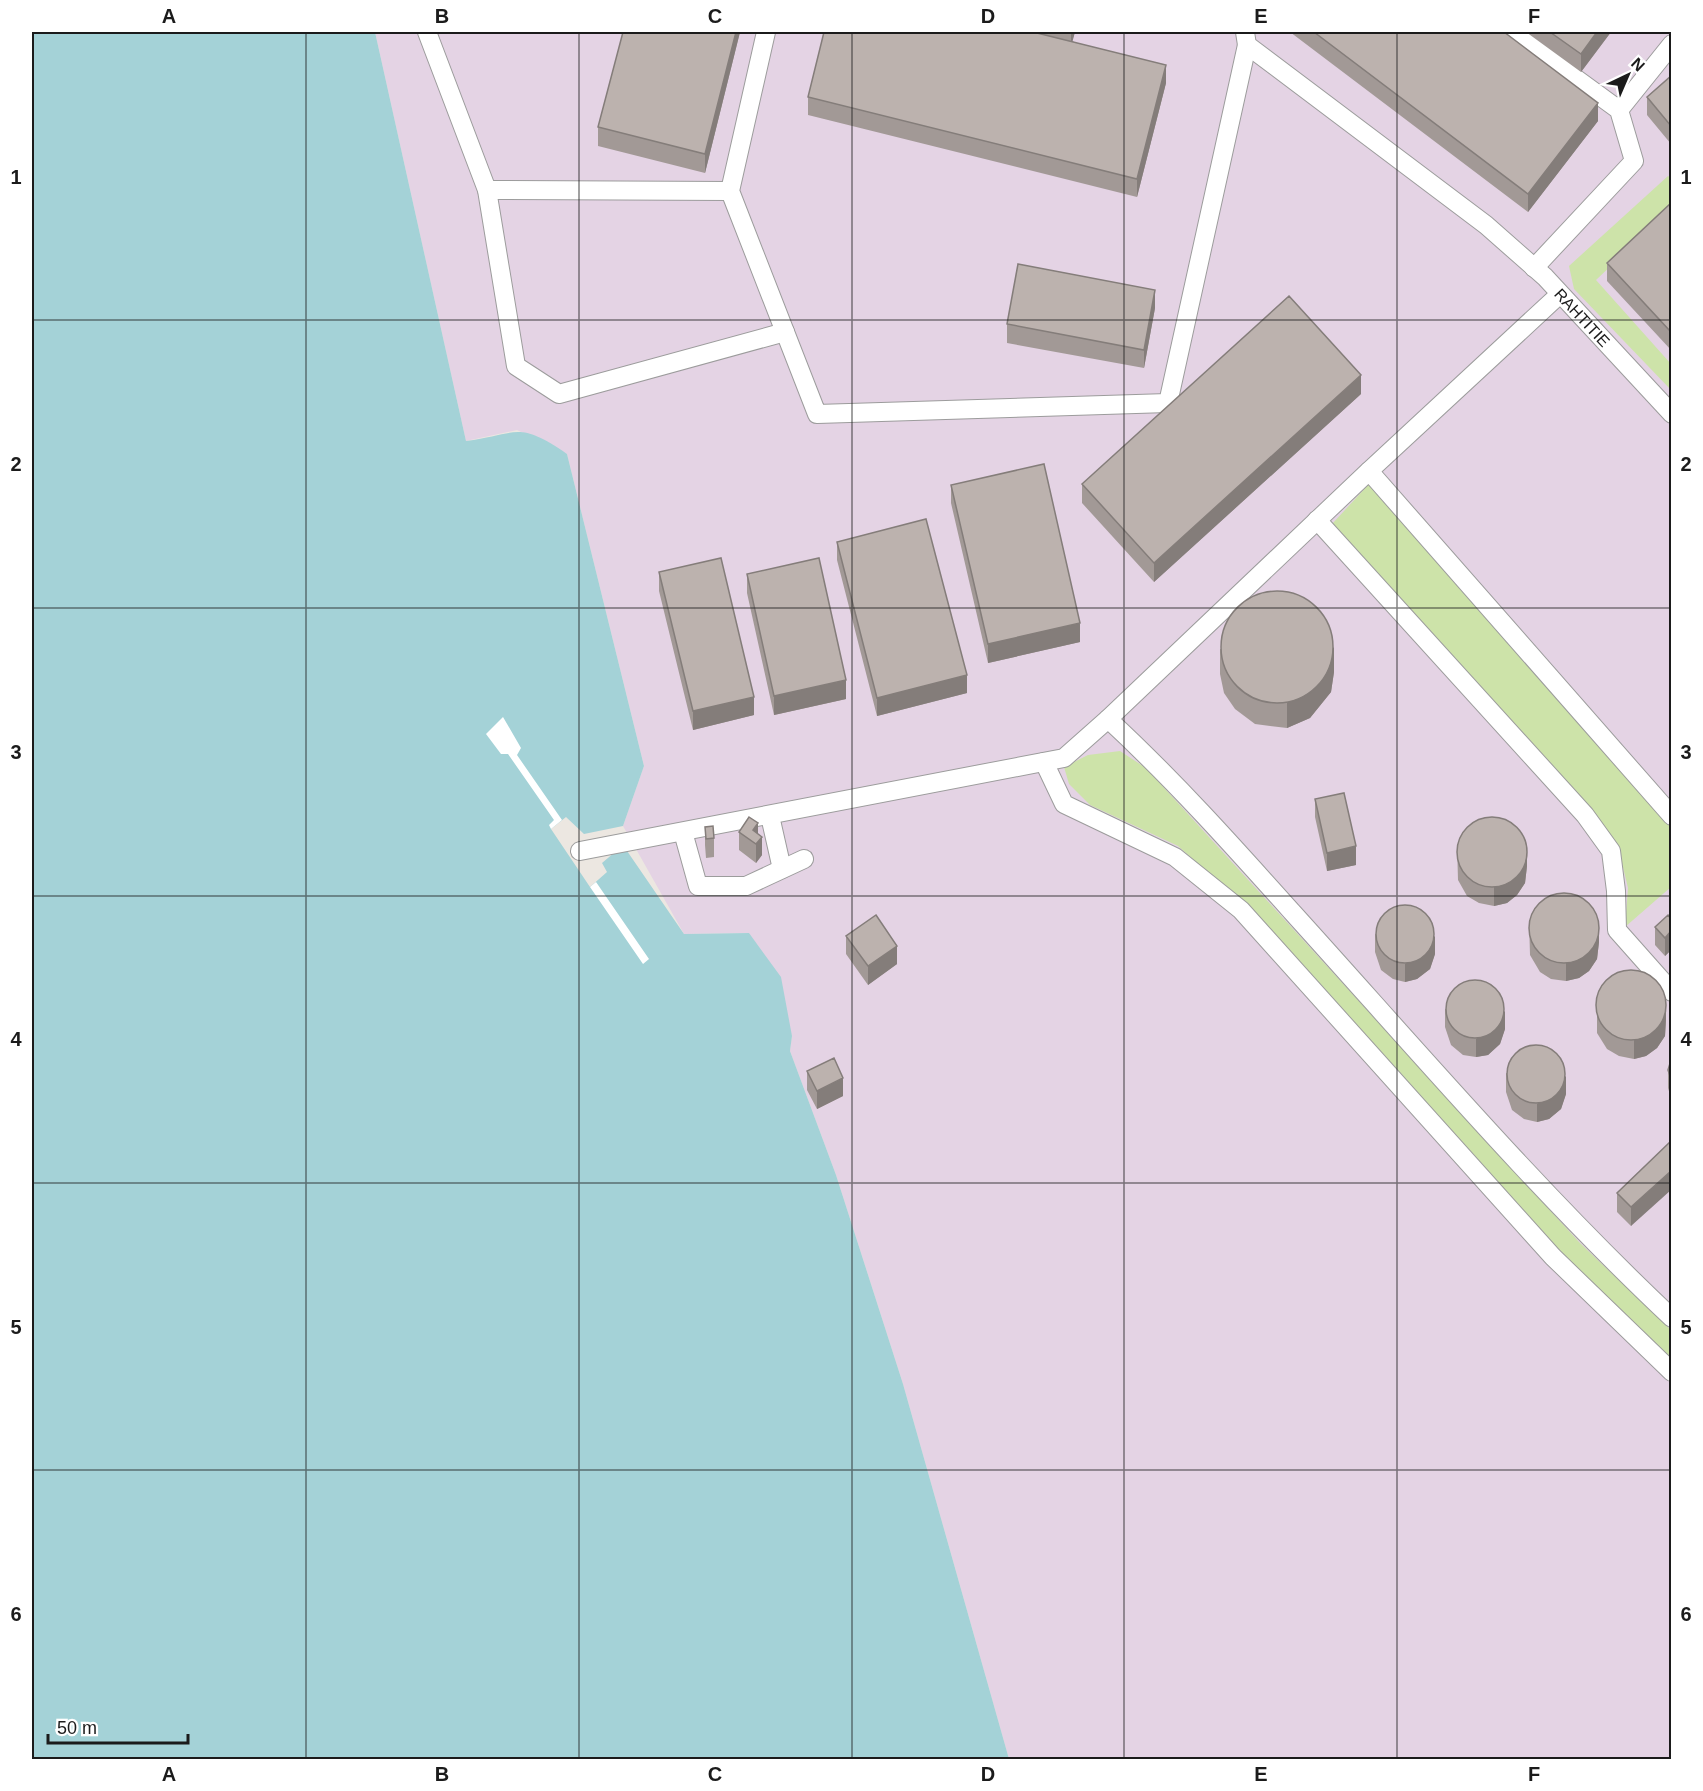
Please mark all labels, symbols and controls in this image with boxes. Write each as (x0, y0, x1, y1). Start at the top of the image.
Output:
text: A (162, 5, 176, 27)
text: B (435, 5, 449, 27)
text: C (708, 5, 722, 27)
text: D (981, 5, 995, 27)
text: E (1254, 5, 1268, 27)
text: F (1528, 5, 1540, 27)
north arrow (1598, 45, 1658, 105)
text: N (1628, 54, 1648, 75)
text: 1 (10, 166, 22, 188)
text: 1 (1680, 166, 1692, 188)
street label: RAHTITIE (1551, 285, 1613, 350)
text: 2 (10, 453, 22, 475)
text: 2 (1680, 453, 1692, 475)
text: 3 (10, 741, 22, 763)
text: 3 (1680, 741, 1692, 763)
text: 4 (10, 1028, 22, 1050)
text: 4 (1680, 1028, 1692, 1050)
text: 5 (10, 1316, 22, 1338)
text: 5 (1680, 1316, 1692, 1338)
text: 6 (10, 1603, 22, 1625)
text: 6 (1680, 1603, 1692, 1625)
scale bar (48, 1707, 188, 1745)
text: 50 m (57, 1718, 97, 1738)
text: A (162, 1763, 176, 1785)
text: B (435, 1763, 449, 1785)
text: C (708, 1763, 722, 1785)
text: D (981, 1763, 995, 1785)
text: E (1254, 1763, 1268, 1785)
text: F (1528, 1763, 1540, 1785)

